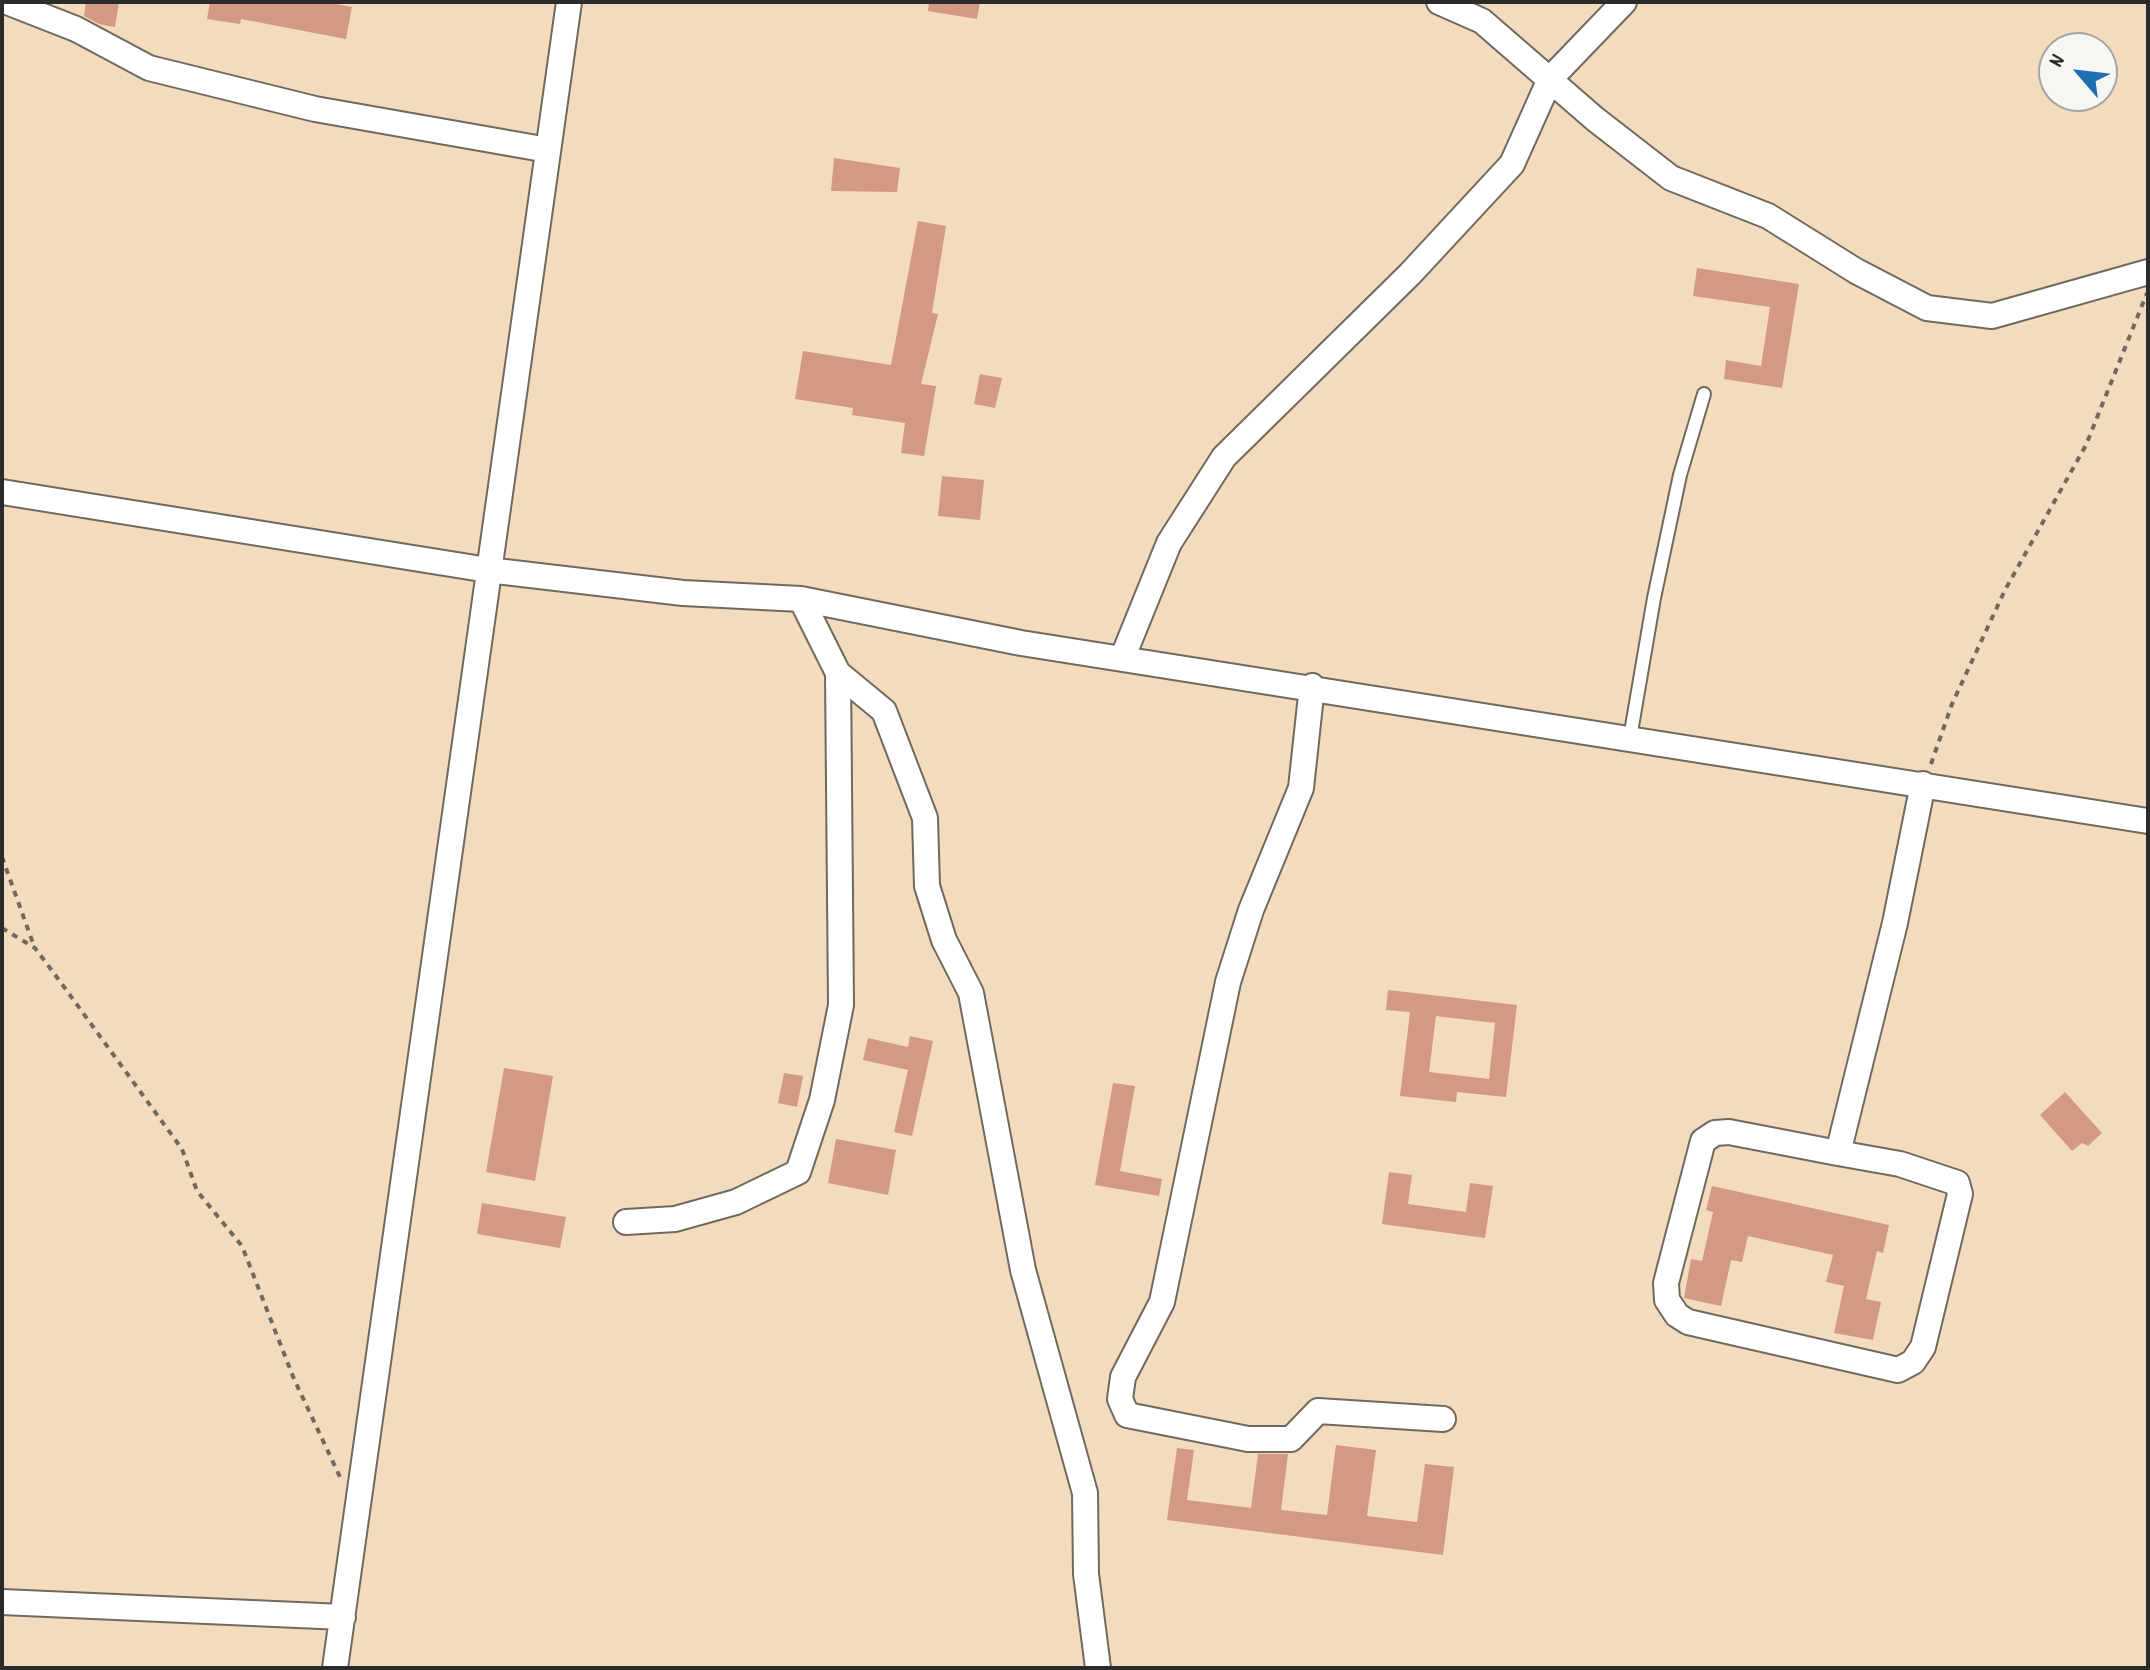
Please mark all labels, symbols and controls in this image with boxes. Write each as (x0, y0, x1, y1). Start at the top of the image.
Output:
north arrow (2038, 32, 2118, 112)
text: N (2042, 49, 2074, 74)

